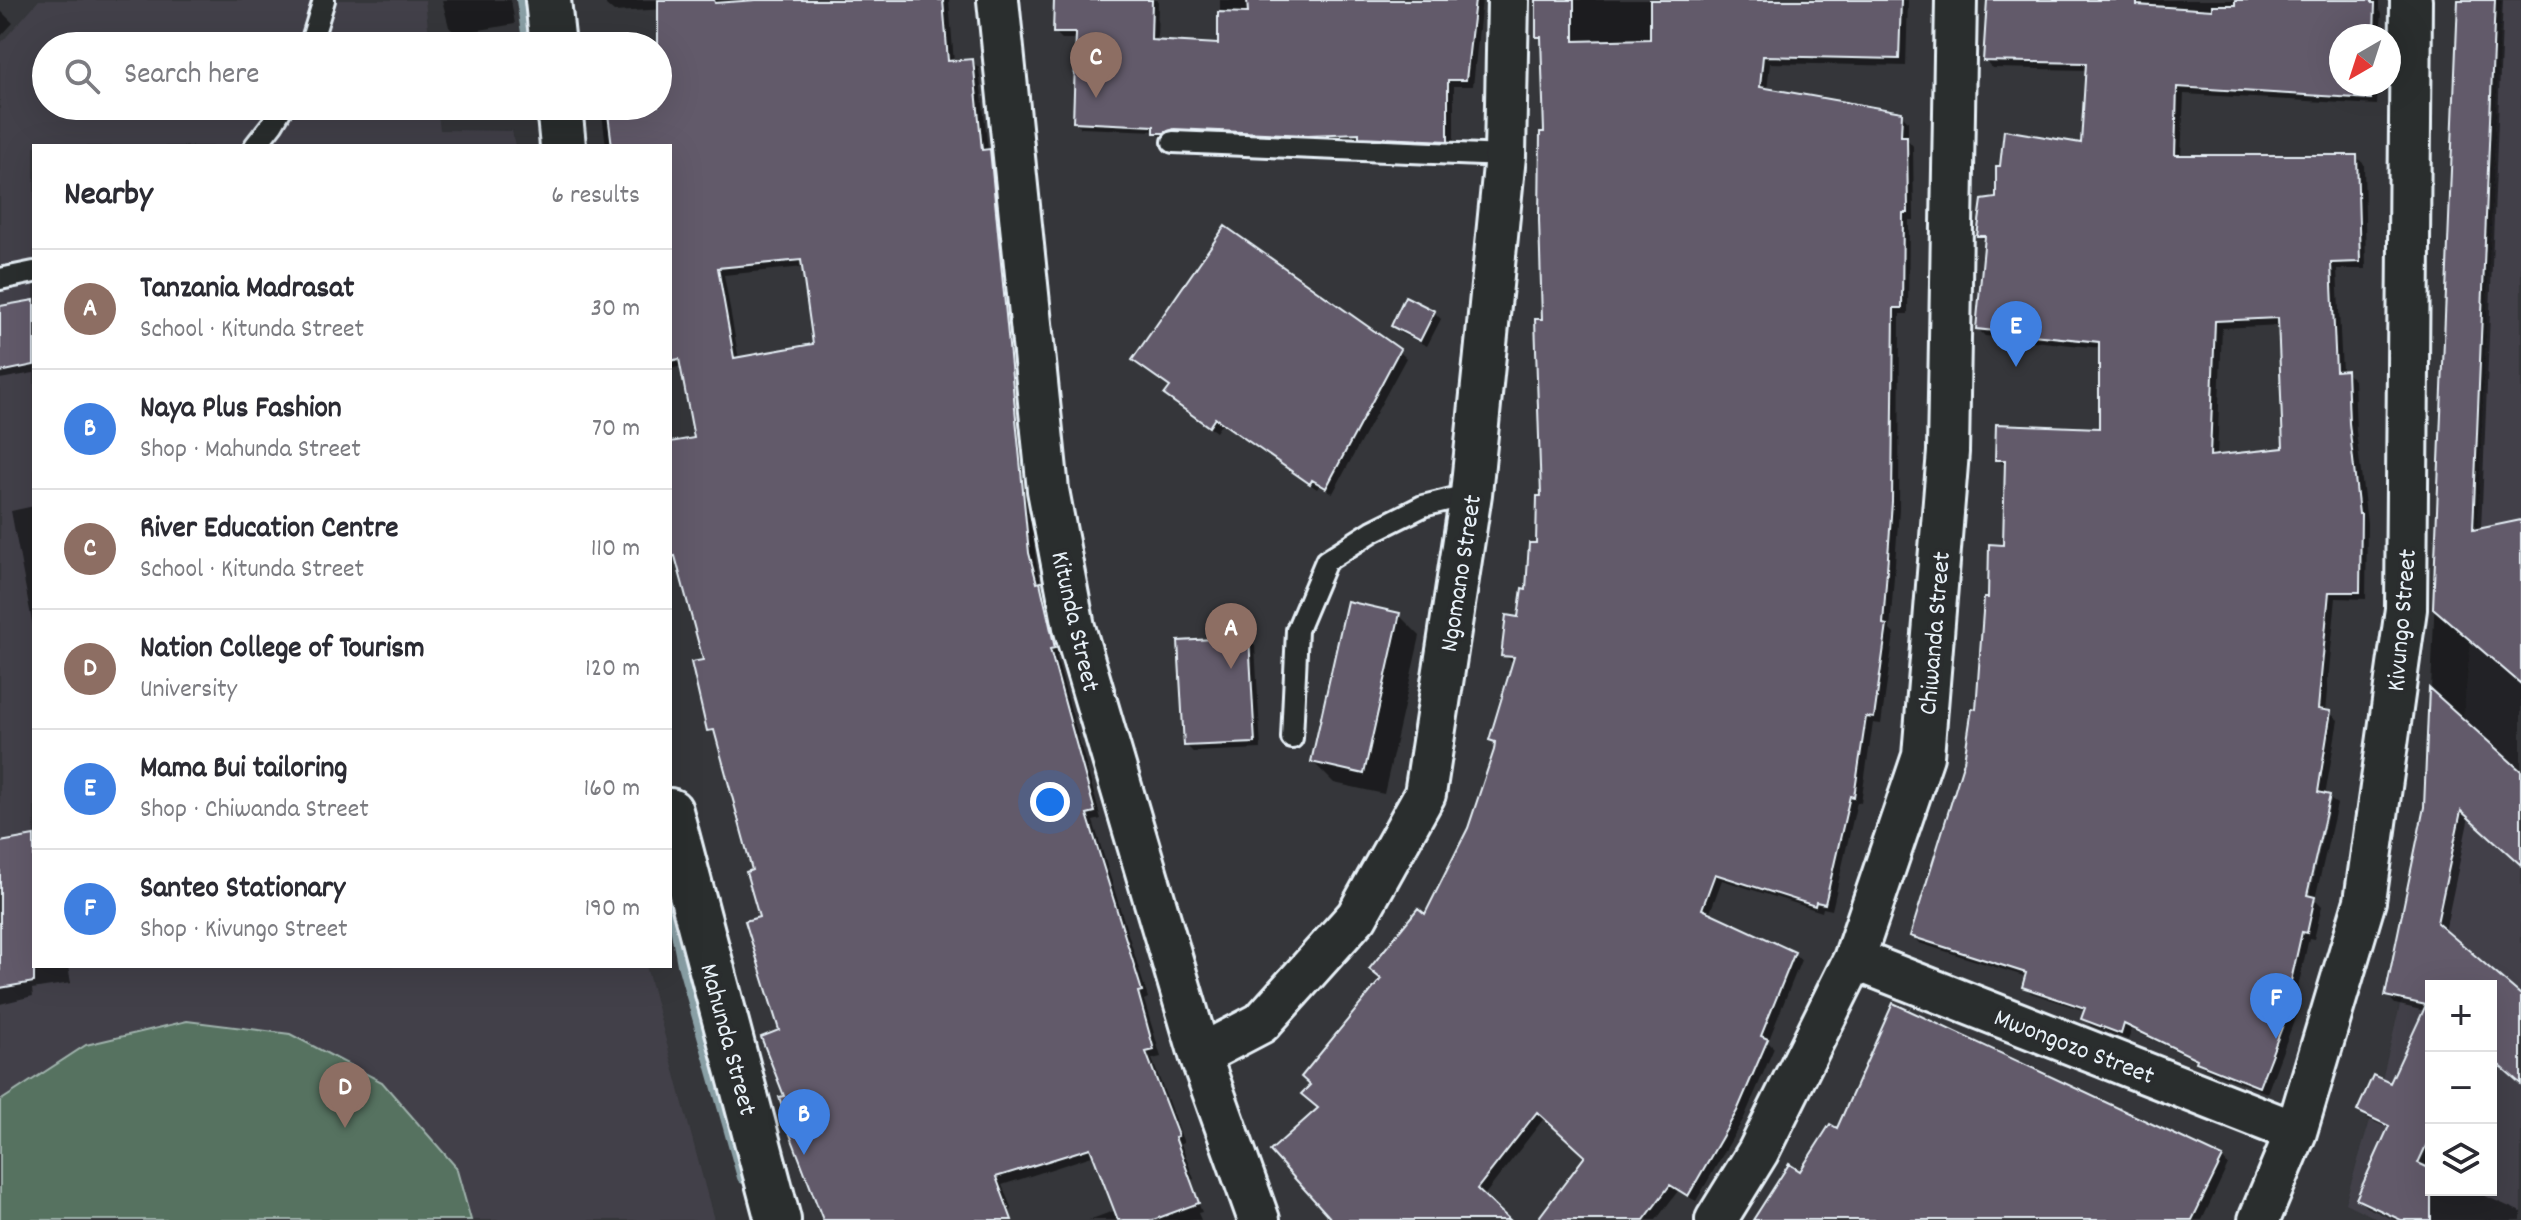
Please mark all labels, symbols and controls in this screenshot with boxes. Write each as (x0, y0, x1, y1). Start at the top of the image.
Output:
north arrow (2329, 24, 2401, 96)
search box (32, 32, 672, 120)
pin: C (1070, 32, 1122, 98)
icon: search (60, 54, 104, 98)
text: Search here (124, 55, 260, 98)
text: Nearby (64, 172, 153, 221)
text: 6 results (551, 178, 640, 215)
text: Tanzania Madrasat (140, 269, 354, 312)
text: A (83, 291, 97, 328)
text: 30 m (590, 291, 640, 328)
pin: E (1990, 301, 2042, 367)
text: School · Kitunda Street (140, 312, 364, 349)
text: Naya Plus Fashion (140, 389, 342, 432)
text: B (84, 411, 96, 448)
text: 70 m (592, 411, 640, 448)
text: Shop · Mahunda Street (140, 432, 361, 469)
street label: Ngomano Street (1432, 492, 1493, 655)
text: River Education Centre (140, 509, 398, 552)
text: C (84, 531, 96, 568)
text: 110 m (591, 531, 640, 568)
street label: Kivungo Street (2379, 547, 2428, 693)
street label: Kitunda Street (1039, 548, 1108, 696)
street label: Chiwanda Street (1911, 550, 1962, 717)
text: School · Kitunda Street (140, 552, 364, 589)
pin: A (1205, 603, 1257, 669)
text: Nation College of Tourism (140, 629, 425, 672)
text: D (83, 651, 97, 688)
text: 120 m (585, 651, 640, 688)
text: University (140, 672, 237, 709)
text: Mama Bui tailoring (140, 749, 347, 792)
text: E (84, 771, 96, 808)
text: 160 m (584, 771, 640, 808)
your location (1030, 782, 1070, 822)
text: Shop · Chiwanda Street (140, 792, 369, 829)
text: Santeo Stationary (140, 869, 345, 912)
text: F (84, 891, 96, 928)
text: 190 m (584, 891, 640, 928)
text: Shop · Kivungo Street (140, 912, 348, 949)
street label: Mahunda Street (689, 960, 765, 1120)
pin: F (2250, 973, 2302, 1039)
map controls (2425, 980, 2497, 1196)
button: + (2425, 980, 2497, 1052)
street label: Mwongozo Street (1988, 1001, 2160, 1096)
button: − (2425, 1052, 2497, 1124)
pin: D (319, 1062, 371, 1128)
pin: B (778, 1089, 830, 1155)
button: layers (2425, 1124, 2497, 1196)

